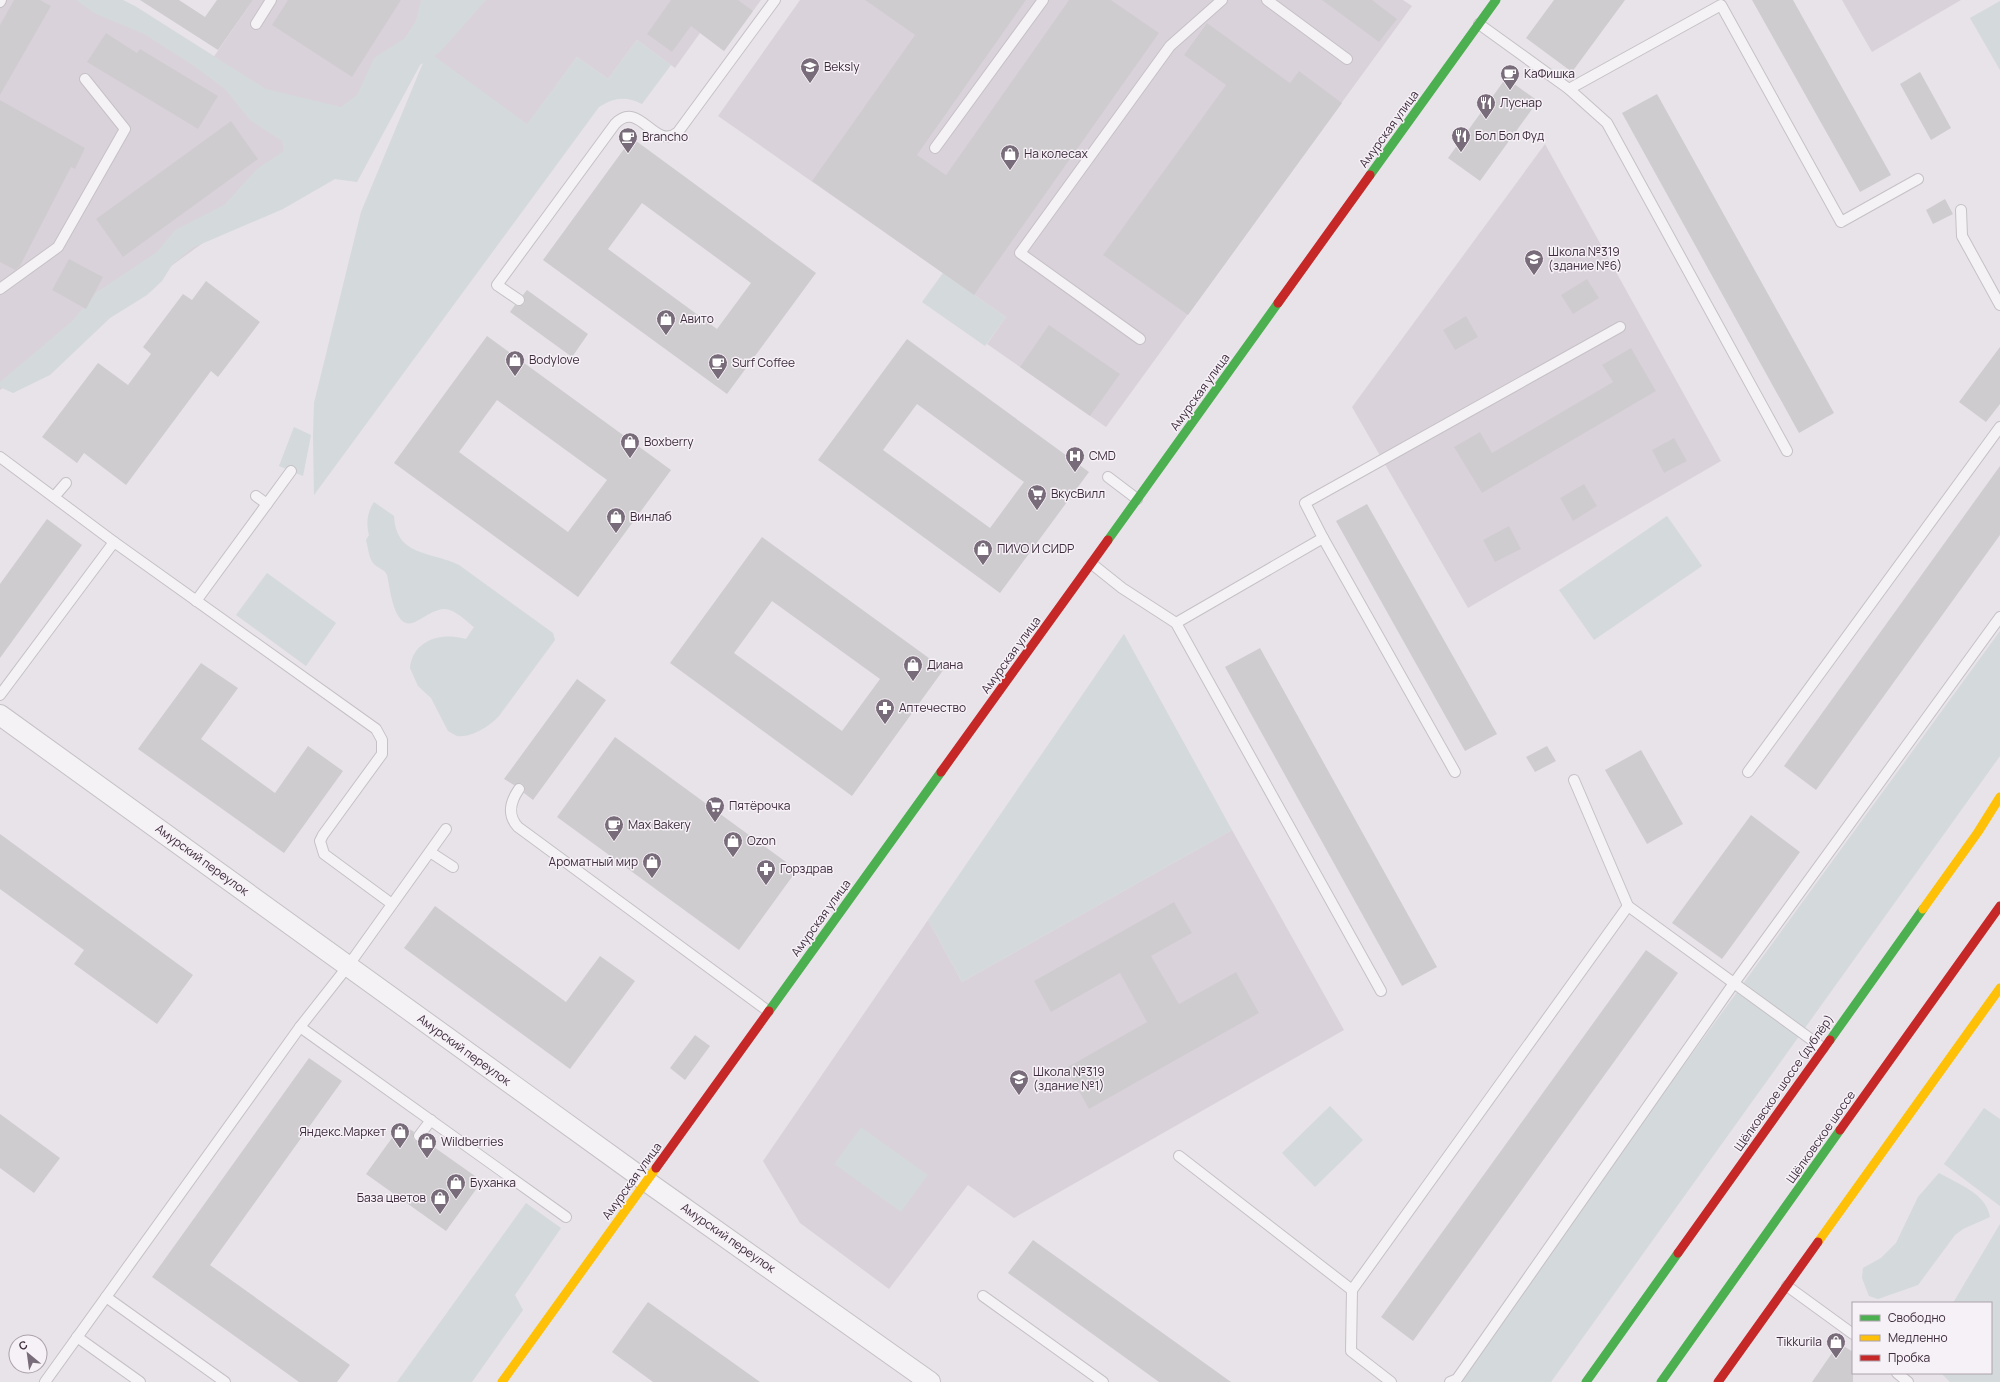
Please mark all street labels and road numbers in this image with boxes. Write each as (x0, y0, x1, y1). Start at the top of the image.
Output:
street label: Амурская улица (1355, 87, 1422, 171)
street label: Амурская улица (1166, 350, 1233, 434)
street label: Амурская улица (977, 613, 1044, 697)
street label: Амурский переулок (152, 820, 253, 900)
street label: Амурская улица (787, 876, 854, 960)
street label: Амурский переулок (414, 1010, 515, 1090)
street label: Щёлковское шоссе (дублёр) (1731, 1012, 1837, 1154)
street label: Щёлковское шоссе (1784, 1088, 1858, 1186)
street label: Амурская улица (598, 1139, 665, 1223)
street label: Амурский переулок (678, 1199, 780, 1277)

